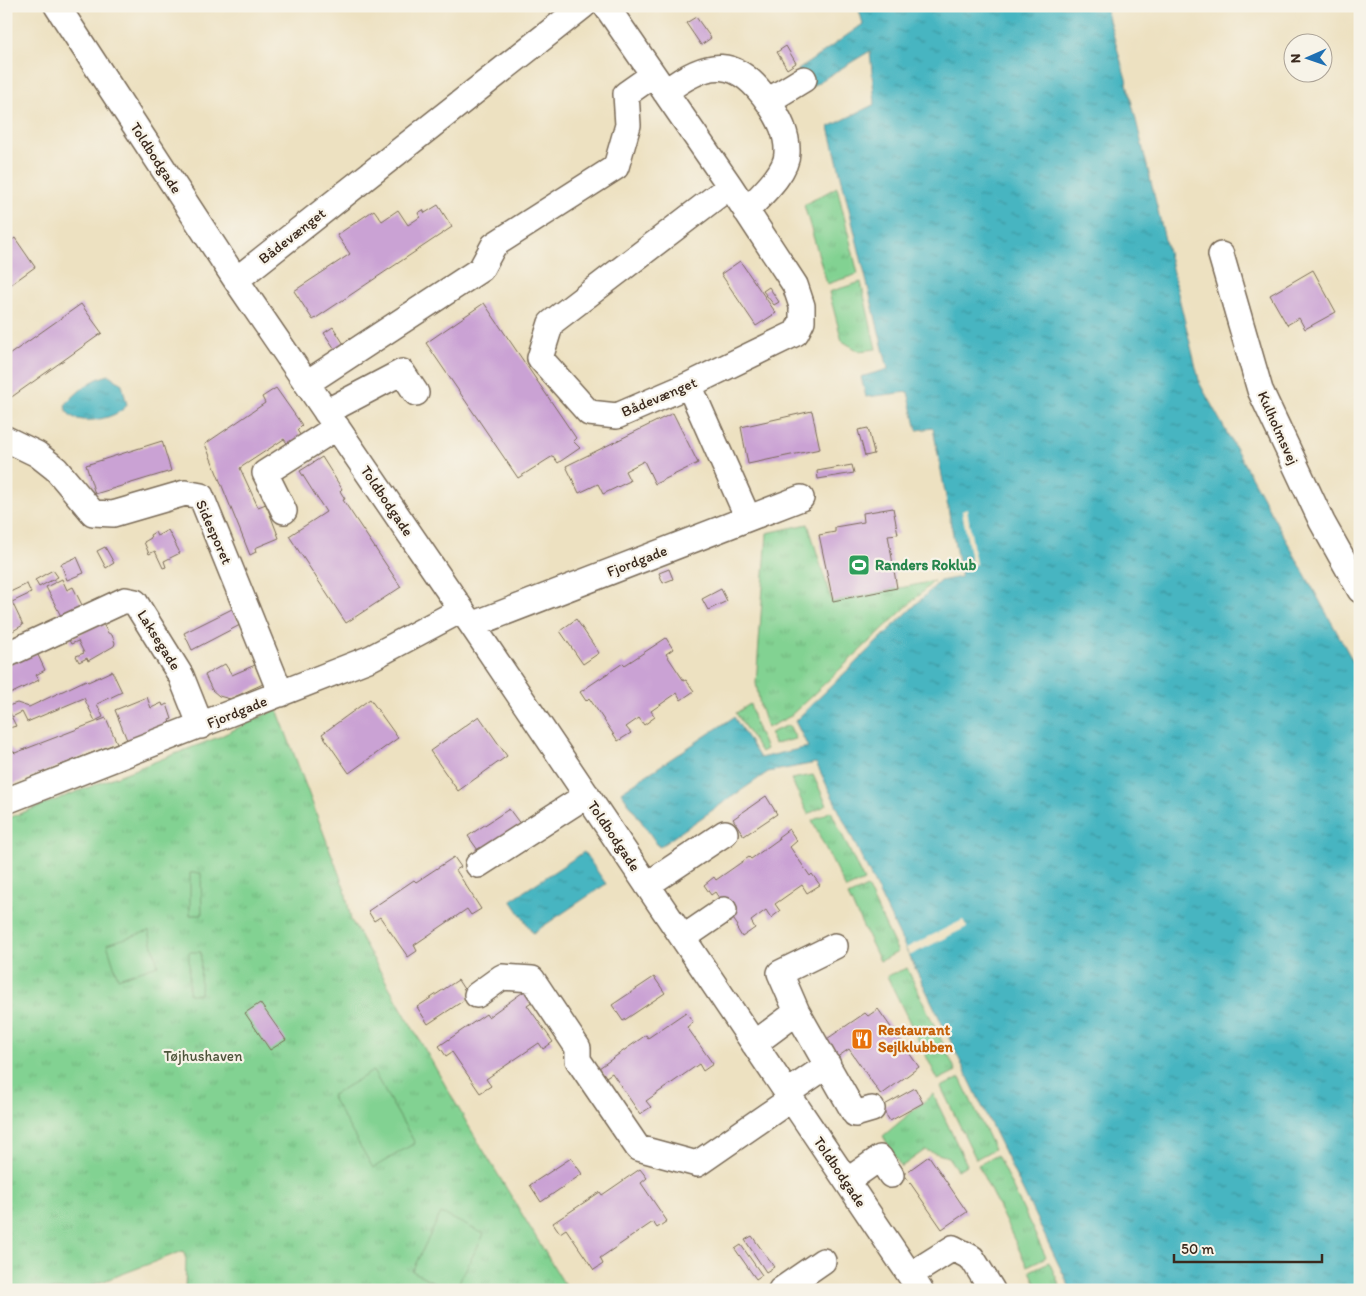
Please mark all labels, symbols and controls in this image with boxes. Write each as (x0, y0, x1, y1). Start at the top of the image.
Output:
north arrow (1284, 32, 1334, 82)
text: N (1287, 53, 1304, 63)
street label: Toldbodgade (126, 119, 186, 197)
street label: Bådevænget (255, 204, 329, 268)
street label: Bådevænget (619, 373, 700, 421)
street label: Kulholmsvej (1254, 388, 1302, 468)
street label: Toldbodgade (357, 462, 417, 540)
street label: Sidesporet (192, 497, 236, 567)
street label: Fjordgade (604, 541, 670, 581)
sports icon: Randers Roklub (847, 553, 871, 577)
place label: Randers Roklub (875, 556, 976, 574)
street label: Laksegade (133, 606, 185, 674)
street label: Fjordgade (204, 692, 270, 732)
street label: Toldbodgade (584, 797, 644, 875)
place label: Restaurant Sejlklubben (878, 1021, 954, 1057)
restaurant icon: Restaurant Sejlklubben (850, 1027, 874, 1051)
park label: Tøjhushaven (163, 1047, 243, 1065)
street label: Toldbodgade (810, 1133, 870, 1211)
scale bar (1174, 1231, 1321, 1263)
text: 50 m (1181, 1240, 1214, 1258)

